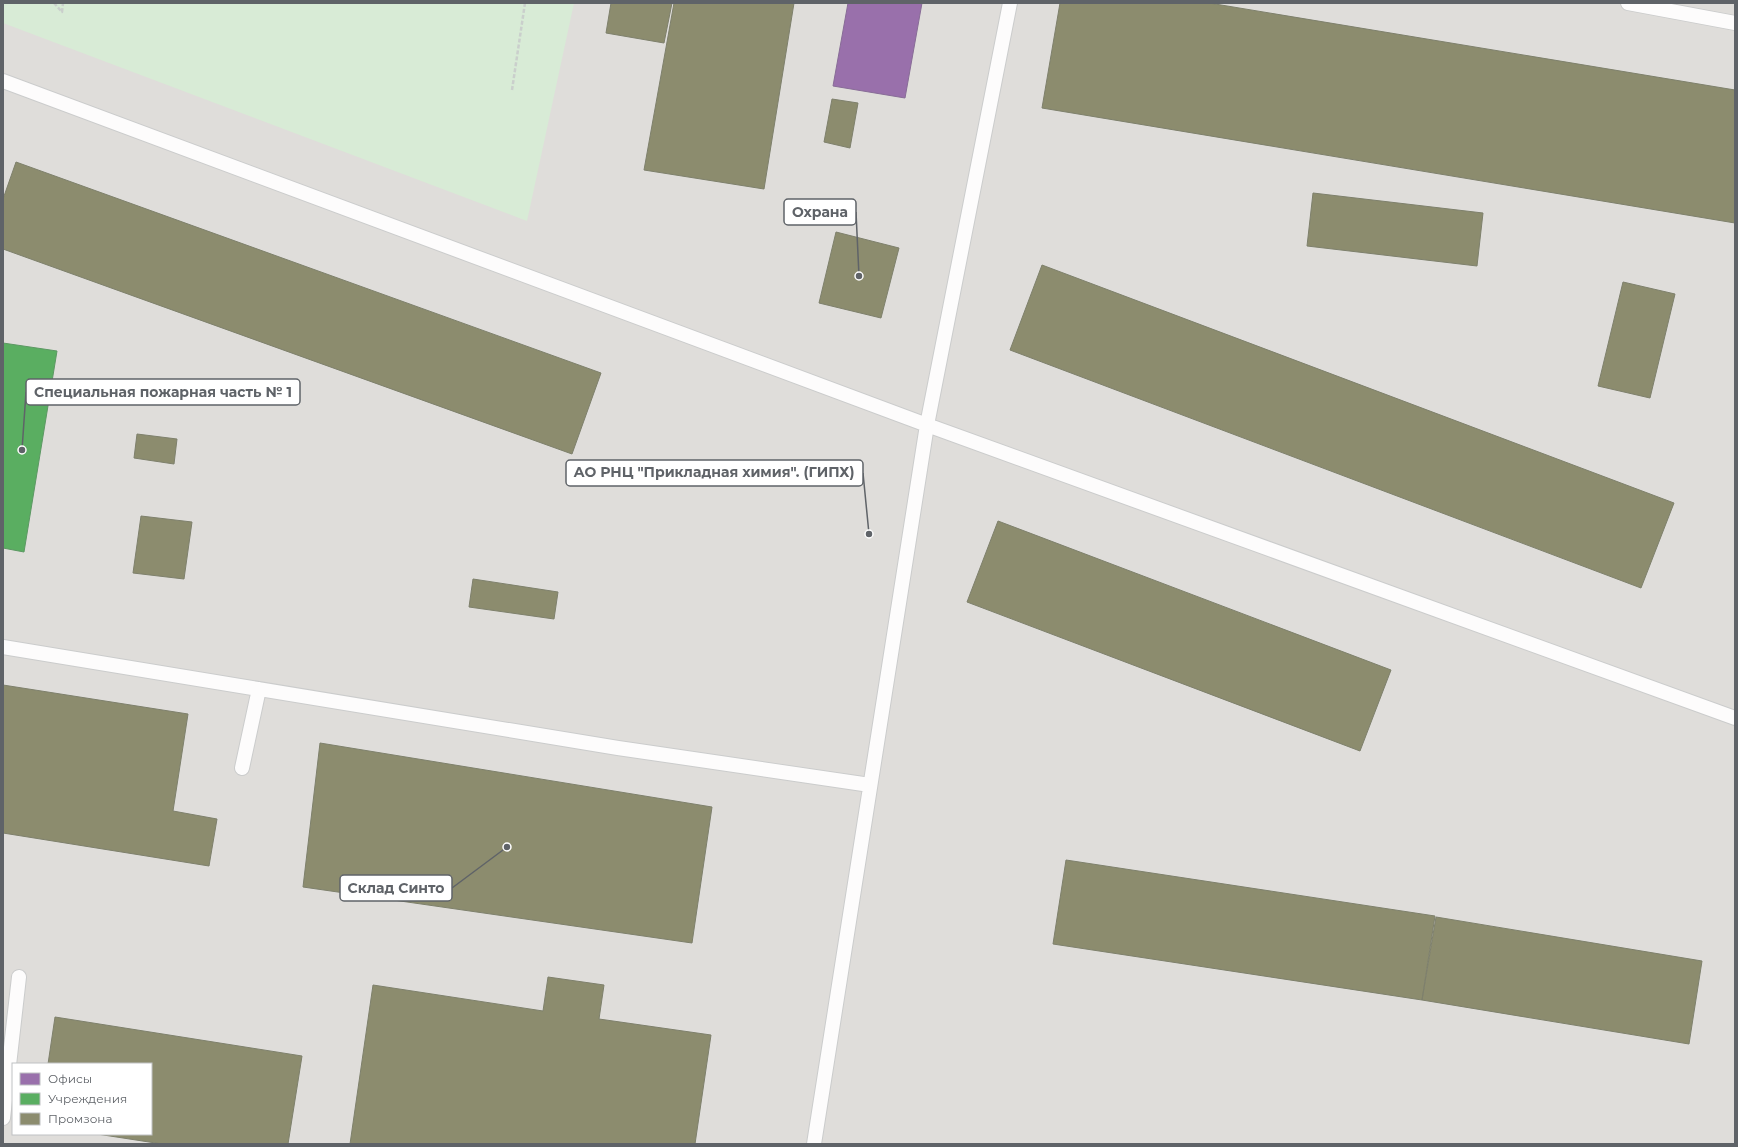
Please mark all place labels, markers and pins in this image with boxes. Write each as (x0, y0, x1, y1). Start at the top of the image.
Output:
callout: Охрана (784, 199, 856, 225)
callout: Специальная пожарная часть № 1 (26, 379, 300, 405)
callout: АО РНЦ "Прикладная химия". (ГИПХ) (566, 460, 863, 486)
callout: Склад Синто (340, 875, 452, 901)

